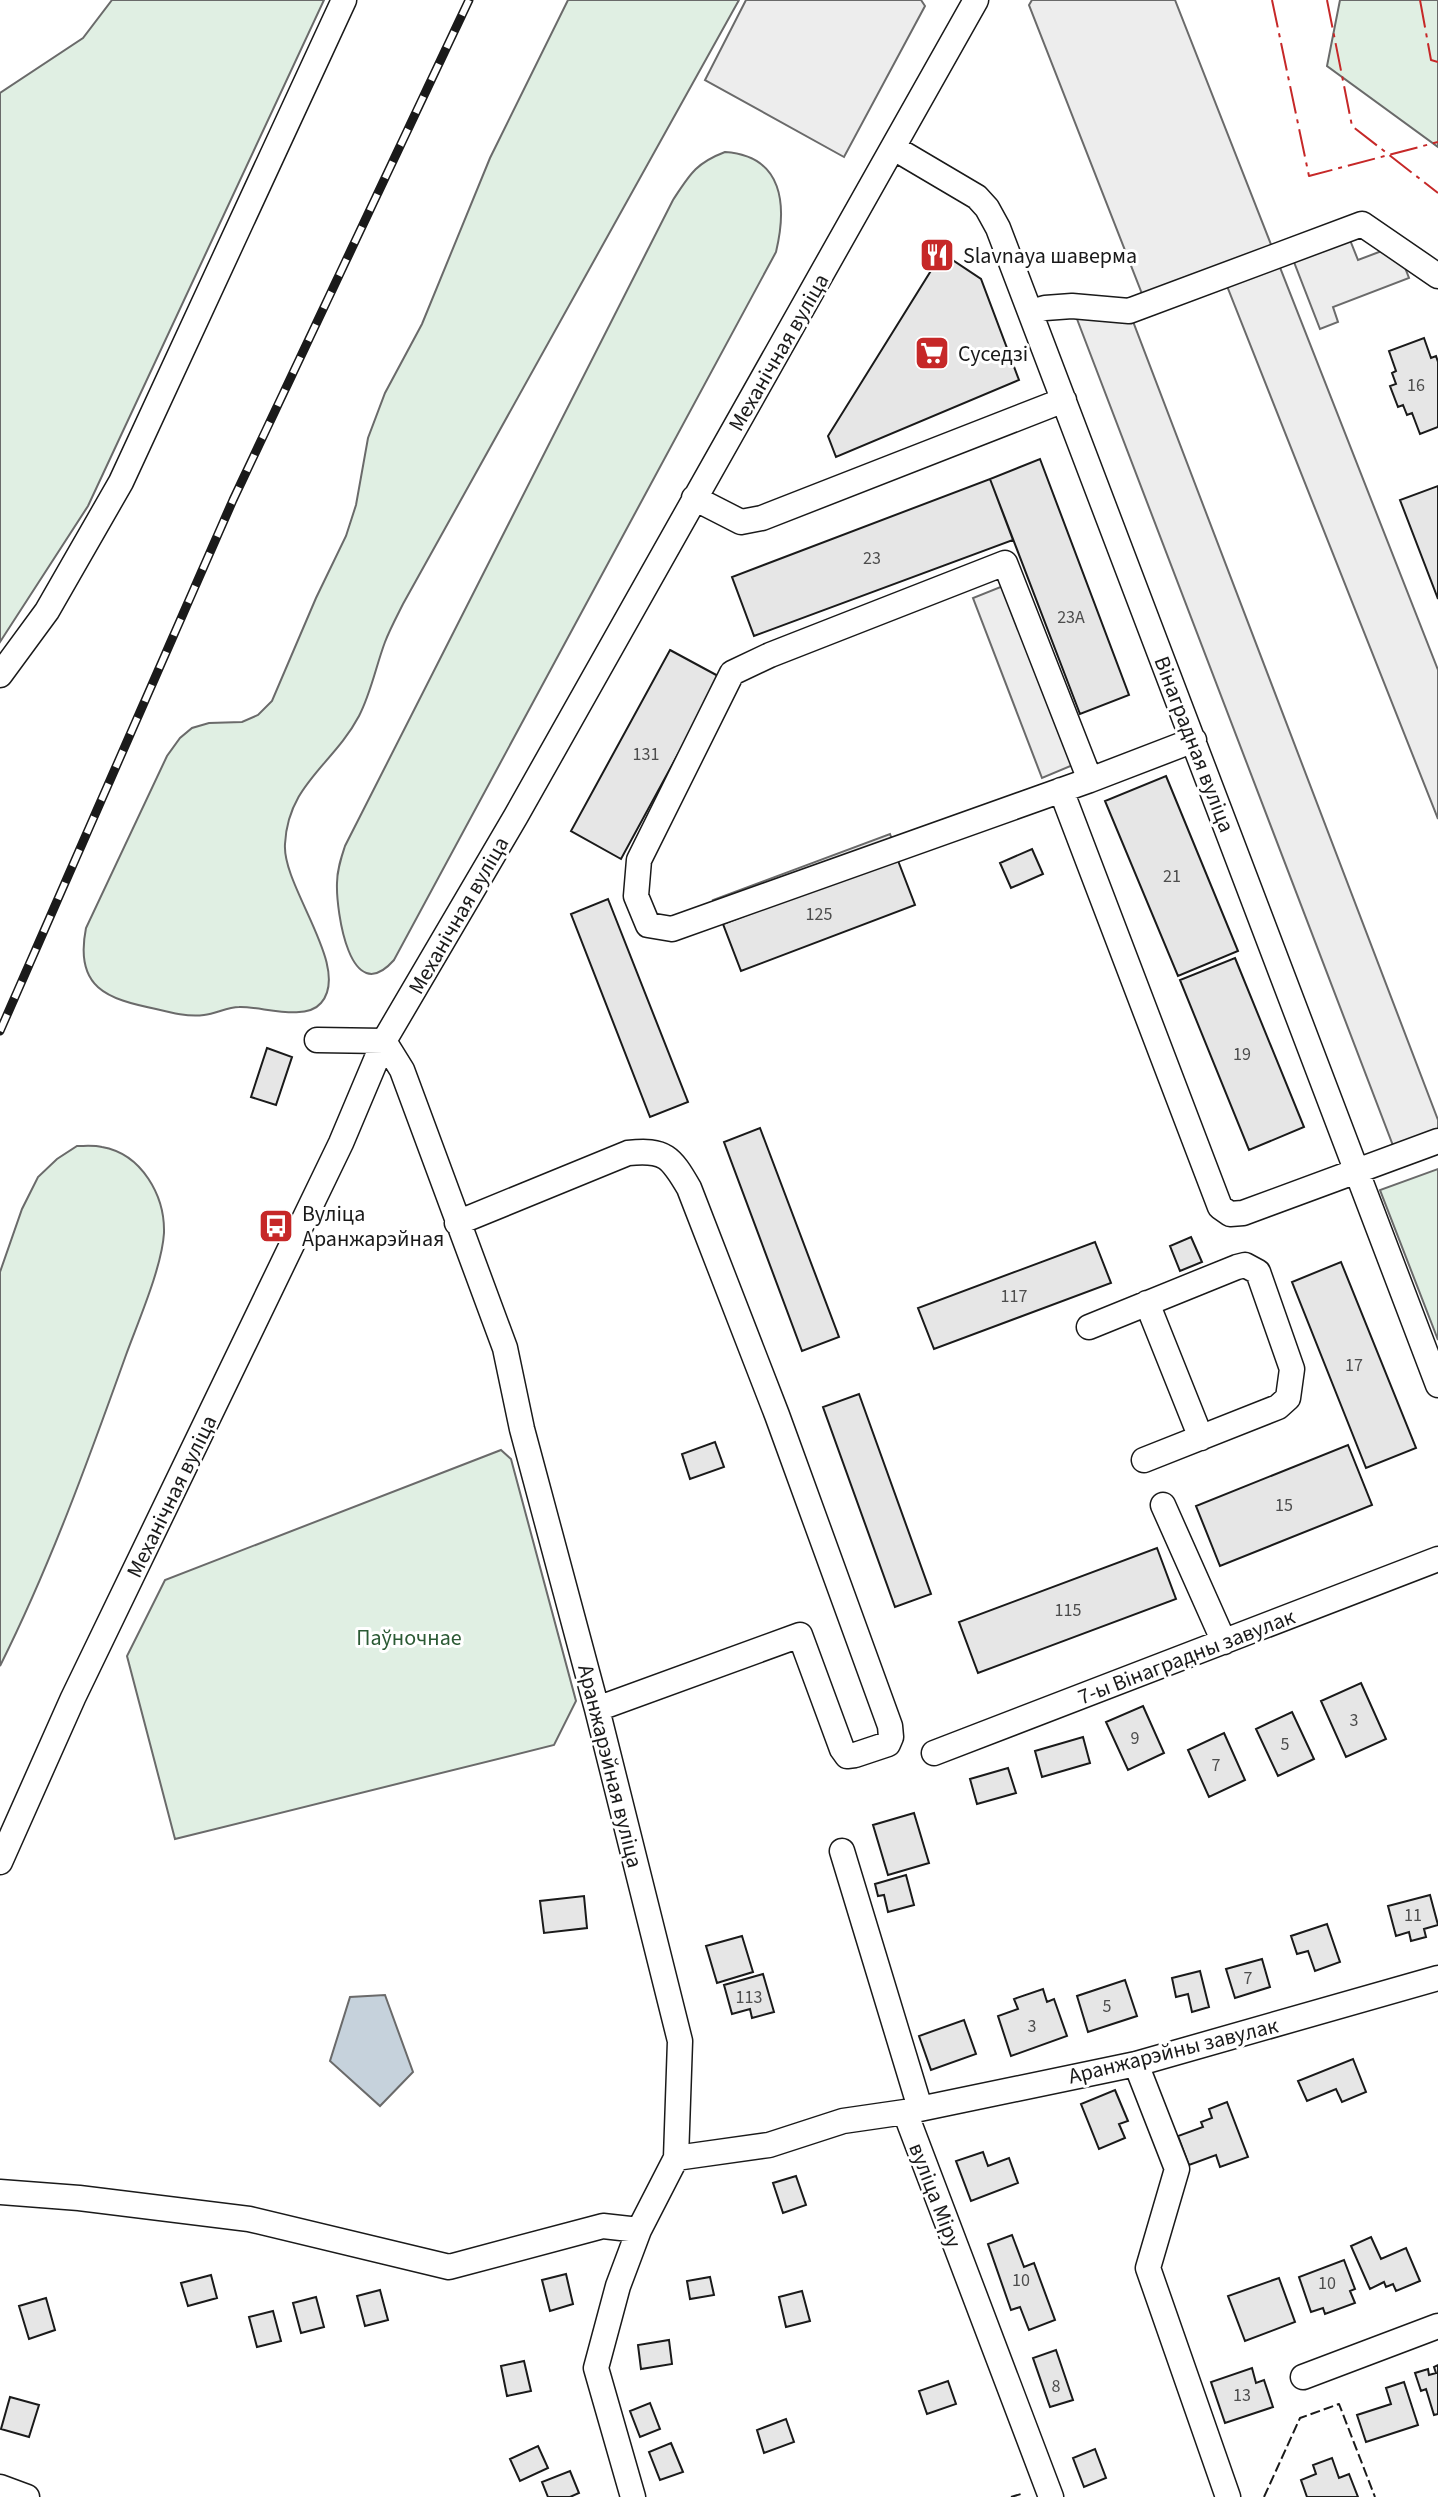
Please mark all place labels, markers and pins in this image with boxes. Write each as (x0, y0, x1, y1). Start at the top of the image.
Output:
restaurant icon: Slavnaya шаверма (918, 236, 956, 274)
place label: Slavnaya шаверма (963, 240, 1137, 272)
supermarket icon: Суседзі (913, 334, 951, 372)
place label: Суседзі (958, 338, 1028, 370)
place label: Вуліца Аранжарэйная (302, 1198, 444, 1255)
bus stop icon: Вуліца Аранжарэйная (257, 1207, 295, 1245)

